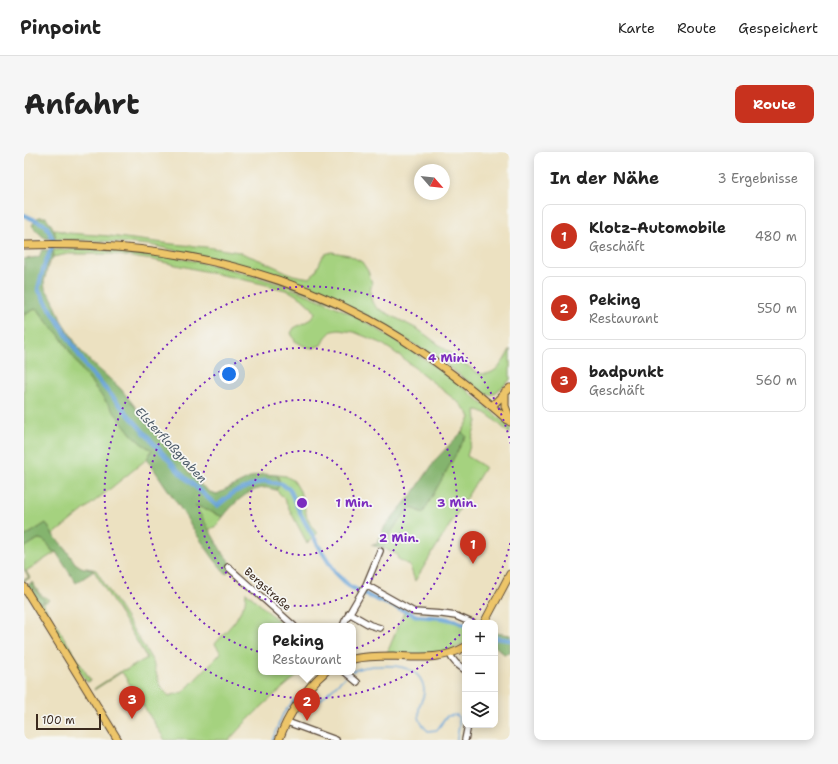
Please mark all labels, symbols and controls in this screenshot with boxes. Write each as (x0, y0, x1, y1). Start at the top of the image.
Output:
text: Pinpoint (20, 15, 101, 40)
text: Karte (618, 19, 655, 37)
text: Route (677, 19, 716, 37)
text: Gespeichert (738, 19, 818, 37)
text: Anfahrt (24, 85, 140, 123)
button: Route (735, 85, 814, 123)
north arrow (414, 164, 450, 200)
text: In der Nähe (550, 167, 659, 189)
text: 3 Ergebnisse (718, 170, 798, 187)
text: Klotz-Automobile (589, 218, 726, 238)
text: 1 (561, 228, 567, 245)
text: 480 m (755, 228, 797, 245)
text: Geschäft (589, 238, 645, 255)
text: Peking (589, 290, 641, 310)
text: 2 (559, 300, 569, 317)
text: 550 m (757, 300, 797, 317)
text: Restaurant (589, 310, 659, 327)
text: 4 Min. (428, 350, 468, 366)
text: badpunkt (589, 362, 664, 382)
your location (219, 364, 239, 384)
text: 3 (559, 372, 569, 389)
text: 560 m (756, 372, 797, 389)
text: Geschäft (589, 382, 645, 399)
water label: Elsterfloßgraben (132, 404, 210, 486)
text: 1 Min. (335, 495, 373, 511)
text: 3 Min. (437, 495, 477, 511)
centre of rings (295, 496, 309, 510)
text: 2 Min. (379, 530, 419, 546)
pin: 1 (460, 531, 486, 564)
street label: Bergstraße (241, 564, 294, 614)
map controls (462, 620, 498, 728)
button: + (462, 620, 498, 656)
popup (258, 623, 356, 675)
text: Peking (272, 631, 324, 651)
text: Restaurant (272, 651, 342, 668)
button: − (462, 656, 498, 692)
pin: 3 (119, 686, 145, 719)
pin: 2 (294, 688, 320, 721)
button: layers (462, 692, 498, 728)
scale bar (36, 712, 101, 731)
text: 100 m (42, 713, 75, 728)

